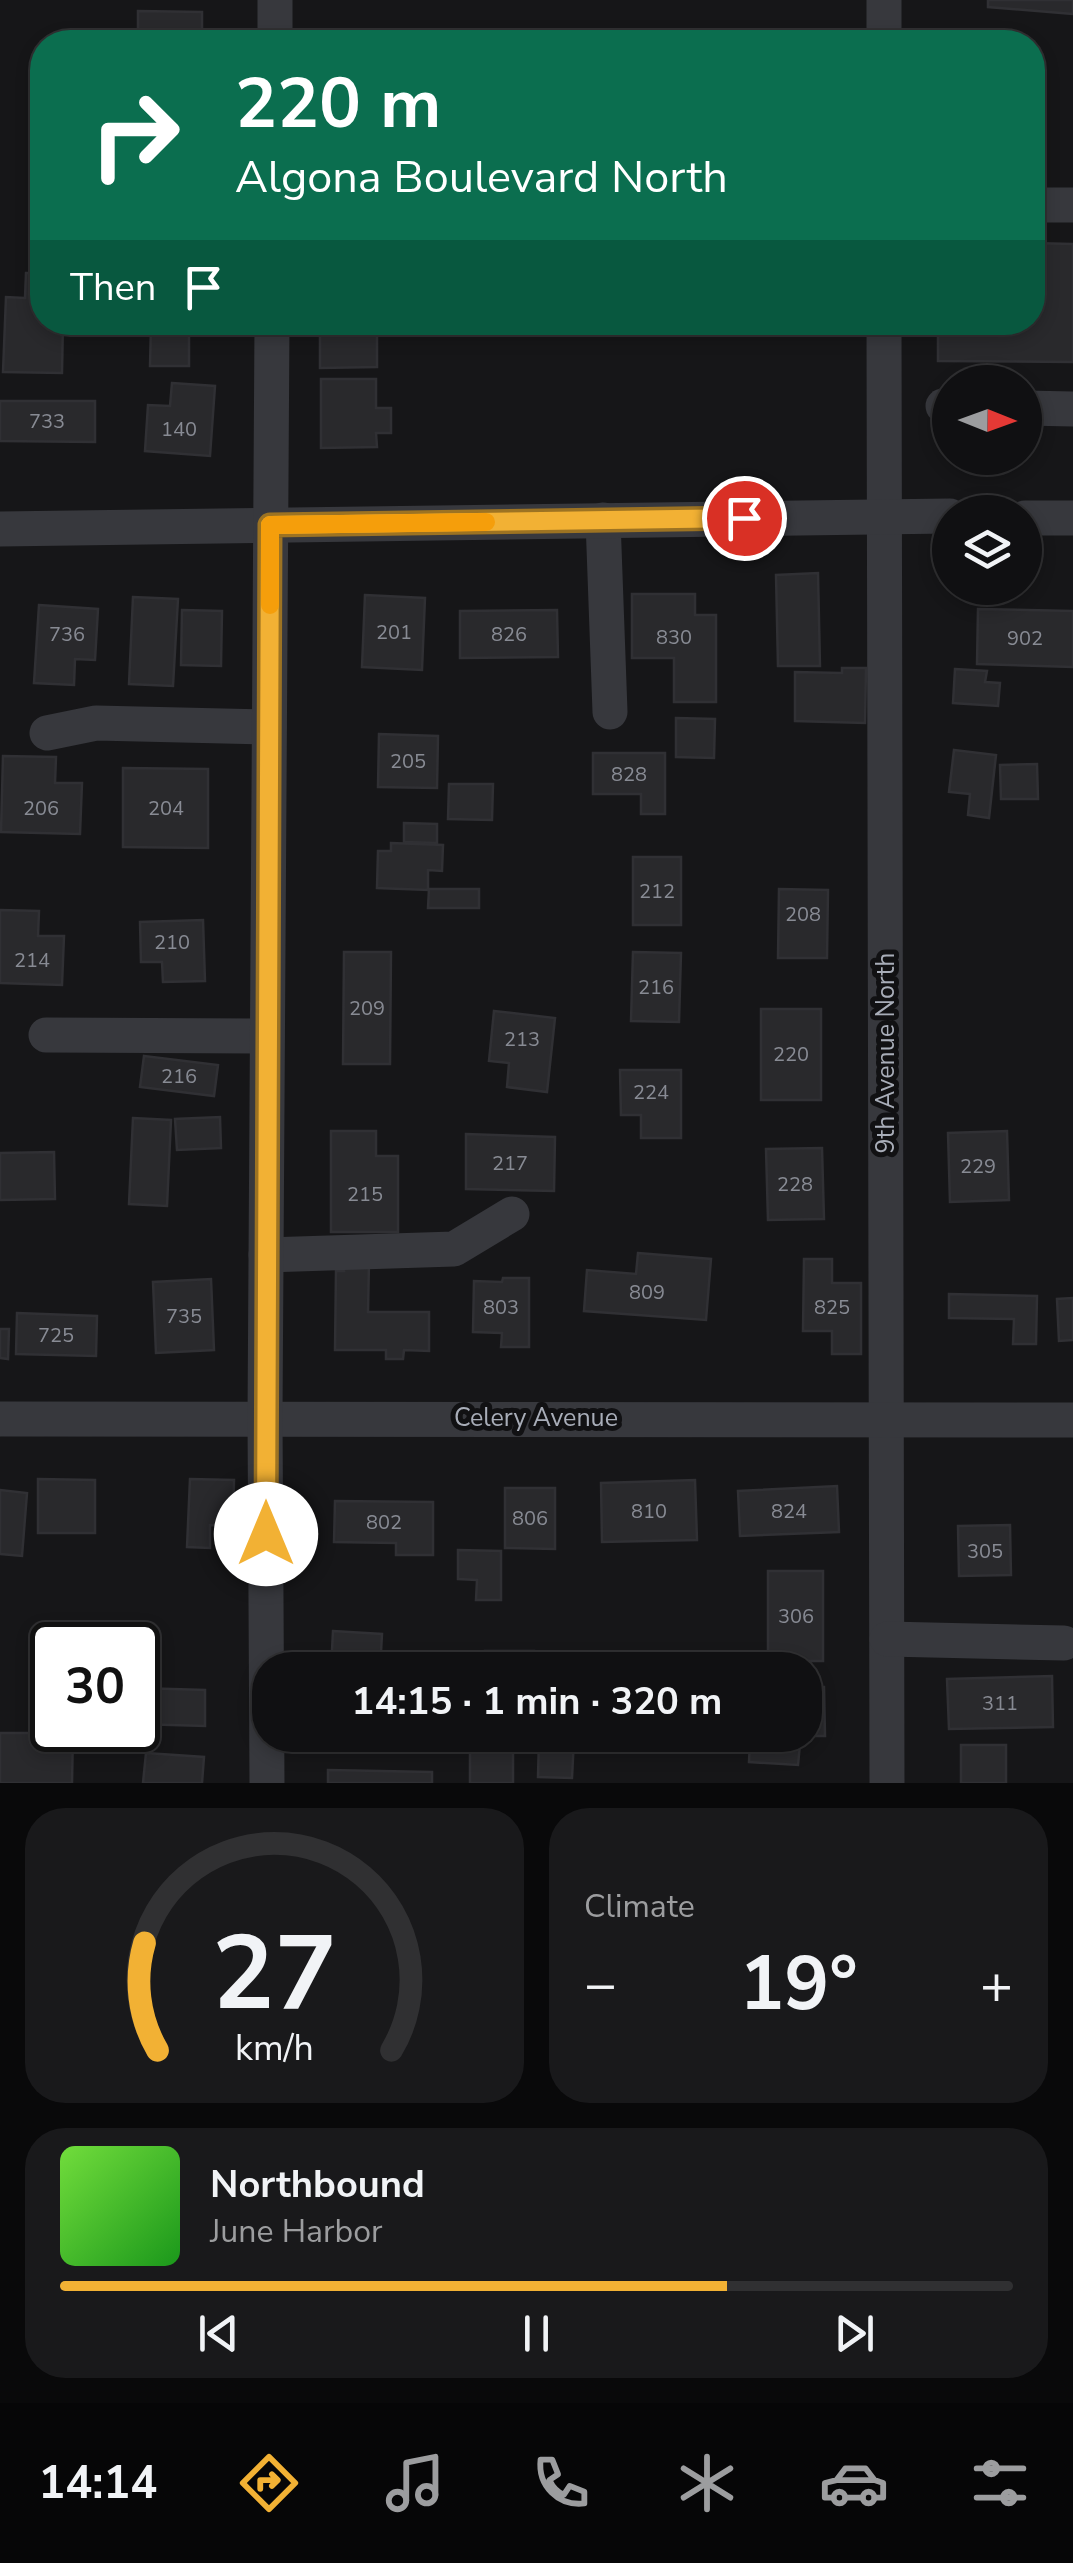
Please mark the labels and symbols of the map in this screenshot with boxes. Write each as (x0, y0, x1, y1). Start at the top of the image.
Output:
north arrow (932, 365, 1042, 475)
house number: 733 (29, 408, 65, 435)
house number: 140 (161, 416, 197, 443)
pin (702, 476, 787, 561)
house number: 201 (376, 619, 412, 646)
house number: 736 (49, 621, 85, 648)
house number: 826 (491, 621, 527, 648)
house number: 830 (656, 624, 692, 651)
house number: 902 (1007, 625, 1043, 652)
house number: 205 (390, 748, 426, 775)
house number: 828 (611, 761, 647, 788)
house number: 206 (23, 795, 59, 822)
house number: 204 (148, 795, 184, 822)
house number: 212 (639, 878, 675, 905)
house number: 208 (785, 901, 821, 928)
house number: 210 (154, 929, 190, 956)
house number: 214 (14, 947, 50, 974)
street label: 9th Avenue North (869, 953, 903, 1153)
house number: 216 (638, 974, 674, 1001)
house number: 209 (349, 995, 385, 1022)
house number: 213 (504, 1026, 540, 1053)
house number: 220 (773, 1041, 809, 1068)
house number: 216 (161, 1063, 197, 1090)
house number: 224 (633, 1079, 669, 1106)
house number: 217 (492, 1150, 528, 1177)
house number: 229 (960, 1153, 996, 1180)
house number: 228 (777, 1171, 813, 1198)
house number: 215 (347, 1181, 383, 1208)
house number: 809 (629, 1279, 665, 1306)
house number: 803 (483, 1294, 519, 1321)
house number: 825 (814, 1294, 850, 1321)
house number: 735 (166, 1303, 202, 1330)
house number: 725 (38, 1322, 74, 1349)
street label: Celery Avenue (454, 1401, 618, 1435)
position arrow (214, 1482, 318, 1586)
house number: 810 (631, 1498, 667, 1525)
house number: 824 (771, 1498, 807, 1525)
house number: 806 (512, 1505, 548, 1532)
house number: 802 (366, 1509, 402, 1536)
house number: 305 (967, 1538, 1003, 1565)
house number: 306 (778, 1603, 814, 1630)
speed limit sign: 30 (30, 1622, 160, 1752)
house number: 311 (982, 1690, 1018, 1717)

